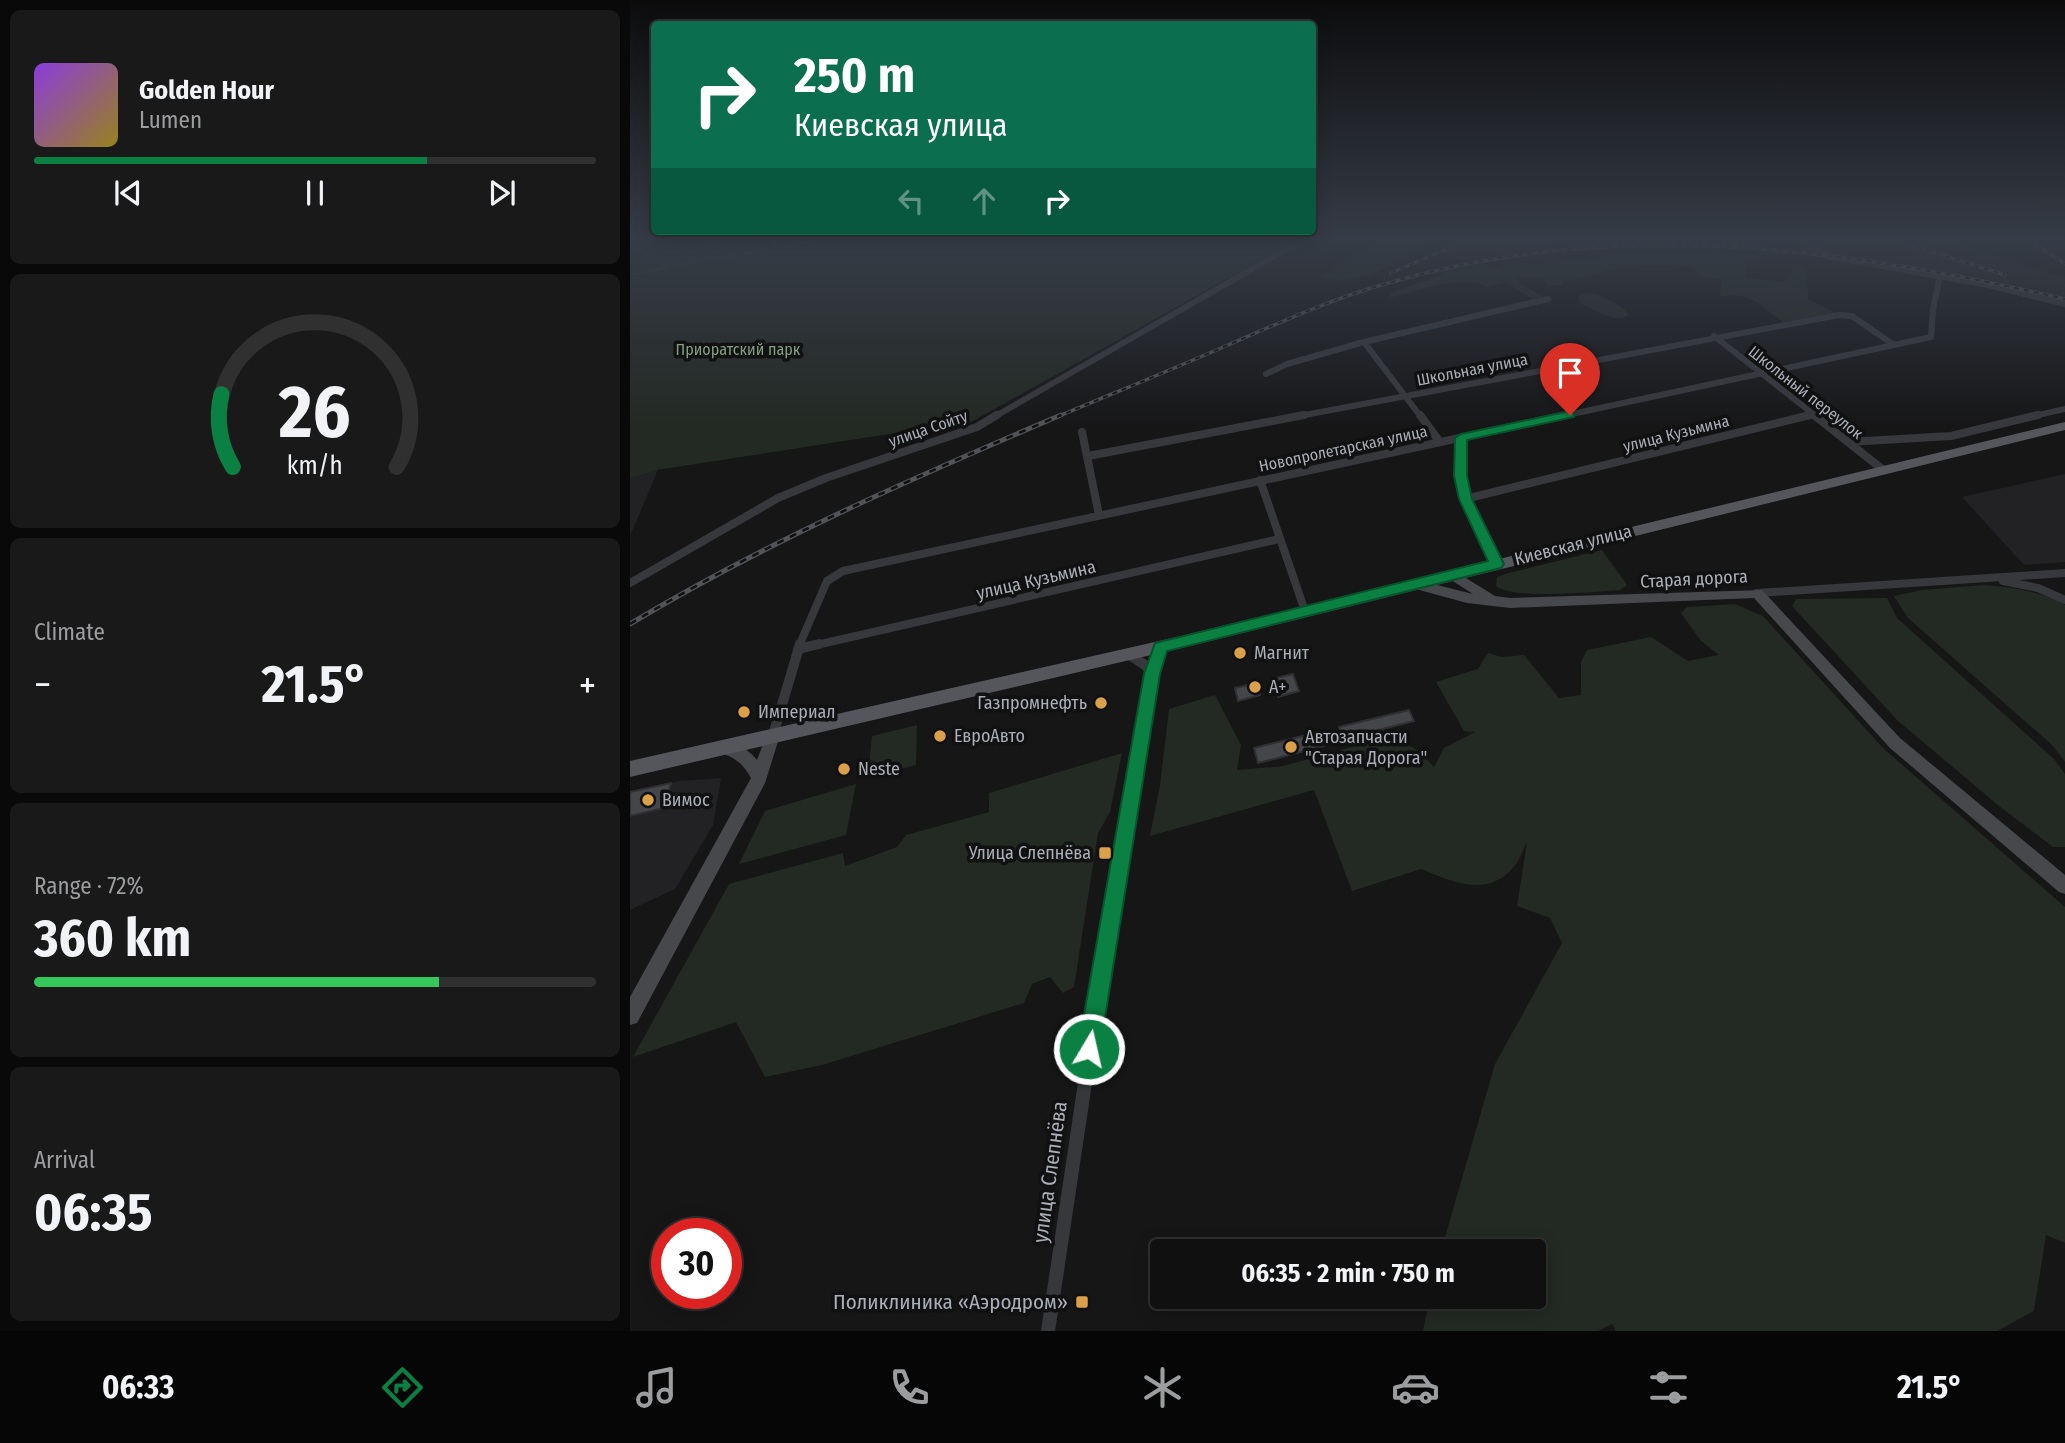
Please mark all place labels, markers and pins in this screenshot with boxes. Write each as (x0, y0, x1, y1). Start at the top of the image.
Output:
pin (1540, 343, 1600, 415)
place label: Магнит (1254, 642, 1310, 664)
marker: Магнит (1232, 645, 1248, 661)
place label: А+ (1269, 676, 1287, 698)
marker: А+ (1247, 679, 1263, 695)
place label: Газпромнефть (977, 692, 1087, 714)
marker: Газпромнефть (1093, 695, 1109, 711)
place label: Империал (758, 701, 836, 723)
marker: Империал (736, 704, 752, 720)
place label: ЕвроАвто (954, 725, 1025, 747)
place label: Автозапчасти "Старая Дорога" (1305, 726, 1427, 769)
marker: ЕвроАвто (932, 728, 948, 744)
marker: Автозапчасти "Старая Дорога" (1283, 739, 1299, 755)
place label: Neste (858, 758, 900, 780)
marker: Neste (836, 761, 852, 777)
place label: Вимос (662, 789, 710, 811)
marker: Вимос (640, 792, 656, 808)
place label: Улица Слепнёва (968, 842, 1091, 864)
marker: Улица Слепнёва (1097, 845, 1113, 861)
place label: Поликлиника «Аэродром» (833, 1289, 1068, 1315)
marker: Поликлиника «Аэродром» (1074, 1294, 1090, 1310)

